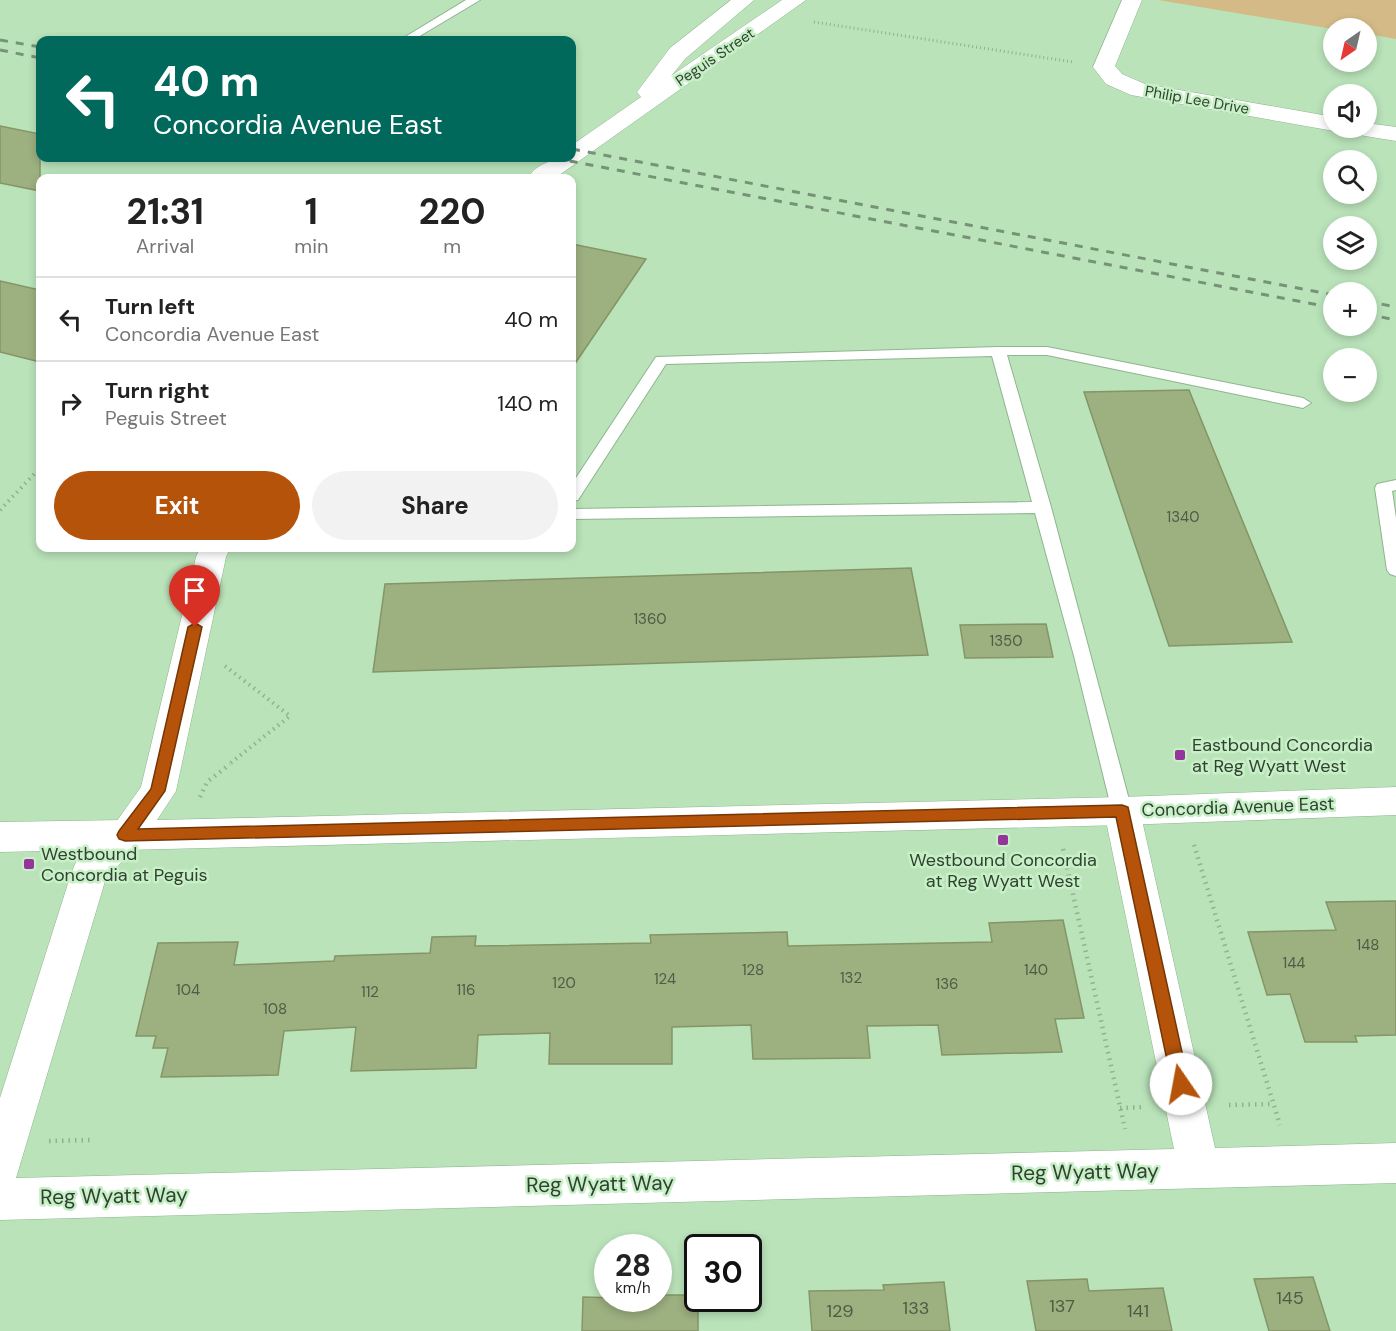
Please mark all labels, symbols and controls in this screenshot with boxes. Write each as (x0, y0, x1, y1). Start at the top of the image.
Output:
north arrow (1323, 18, 1377, 72)
map controls (1323, 18, 1377, 402)
street label: Peguis Street (672, 23, 759, 91)
text: 40 m (153, 54, 259, 109)
icon: left (54, 60, 132, 138)
street label: Philip Lee Drive (1143, 81, 1251, 119)
button: sound (1323, 84, 1377, 138)
text: Concordia Avenue East (153, 107, 443, 142)
button: search (1323, 150, 1377, 204)
text: 21:31 (126, 188, 204, 235)
text: 1 (305, 188, 318, 235)
text: 220 (419, 188, 486, 235)
button: layers (1323, 216, 1377, 270)
text: Arrival (136, 233, 194, 259)
text: min (294, 233, 328, 259)
text: m (443, 233, 461, 259)
button: + (1323, 282, 1377, 336)
text: Turn left (105, 292, 195, 321)
icon: left (54, 303, 87, 336)
text: 40 m (504, 305, 558, 334)
text: Concordia Avenue East (105, 321, 319, 347)
button: − (1323, 348, 1377, 402)
text: Turn right (105, 376, 210, 405)
icon: right (54, 387, 87, 420)
text: 140 m (497, 389, 558, 418)
text: Peguis Street (105, 405, 227, 431)
button: Exit (54, 471, 300, 540)
button: Share (312, 471, 558, 540)
house number: 1340 (1167, 507, 1199, 527)
pin (169, 565, 220, 627)
icon: arrive (178, 574, 211, 607)
house number: 1360 (633, 609, 667, 629)
house number: 1350 (990, 631, 1022, 651)
place label: Eastbound Concordia at Reg Wyatt West (1192, 733, 1373, 778)
marker: Eastbound Concordia at Reg Wyatt West (1173, 748, 1187, 762)
street label: Concordia Avenue East (1141, 792, 1335, 822)
marker: Westbound Concordia at Reg Wyatt West (996, 833, 1010, 847)
place label: Westbound Concordia at Peguis (41, 842, 208, 887)
place label: Westbound Concordia at Reg Wyatt West (909, 848, 1097, 893)
marker: Westbound Concordia at Peguis (22, 857, 36, 871)
house number: 148 (1357, 935, 1379, 955)
house number: 144 (1283, 953, 1305, 973)
house number: 128 (742, 960, 764, 980)
house number: 140 (1024, 960, 1048, 980)
house number: 132 (840, 968, 862, 988)
house number: 124 (654, 969, 676, 989)
house number: 120 (552, 973, 576, 993)
house number: 136 (936, 974, 958, 994)
house number: 104 (176, 980, 200, 1000)
house number: 116 (457, 980, 475, 1000)
house number: 112 (361, 982, 379, 1002)
house number: 108 (263, 999, 287, 1019)
position arrow (1149, 1052, 1213, 1116)
street label: Reg Wyatt Way (1011, 1157, 1159, 1187)
street label: Reg Wyatt Way (526, 1169, 674, 1199)
street label: Reg Wyatt Way (40, 1181, 188, 1211)
speed limit sign: 30 (684, 1234, 762, 1312)
text: 28 (615, 1246, 651, 1285)
text: km/h (615, 1278, 651, 1298)
house number: 145 (1276, 1286, 1304, 1310)
house number: 137 (1049, 1294, 1075, 1318)
house number: 133 (903, 1296, 929, 1320)
house number: 129 (826, 1299, 854, 1323)
house number: 141 (1127, 1299, 1149, 1323)

